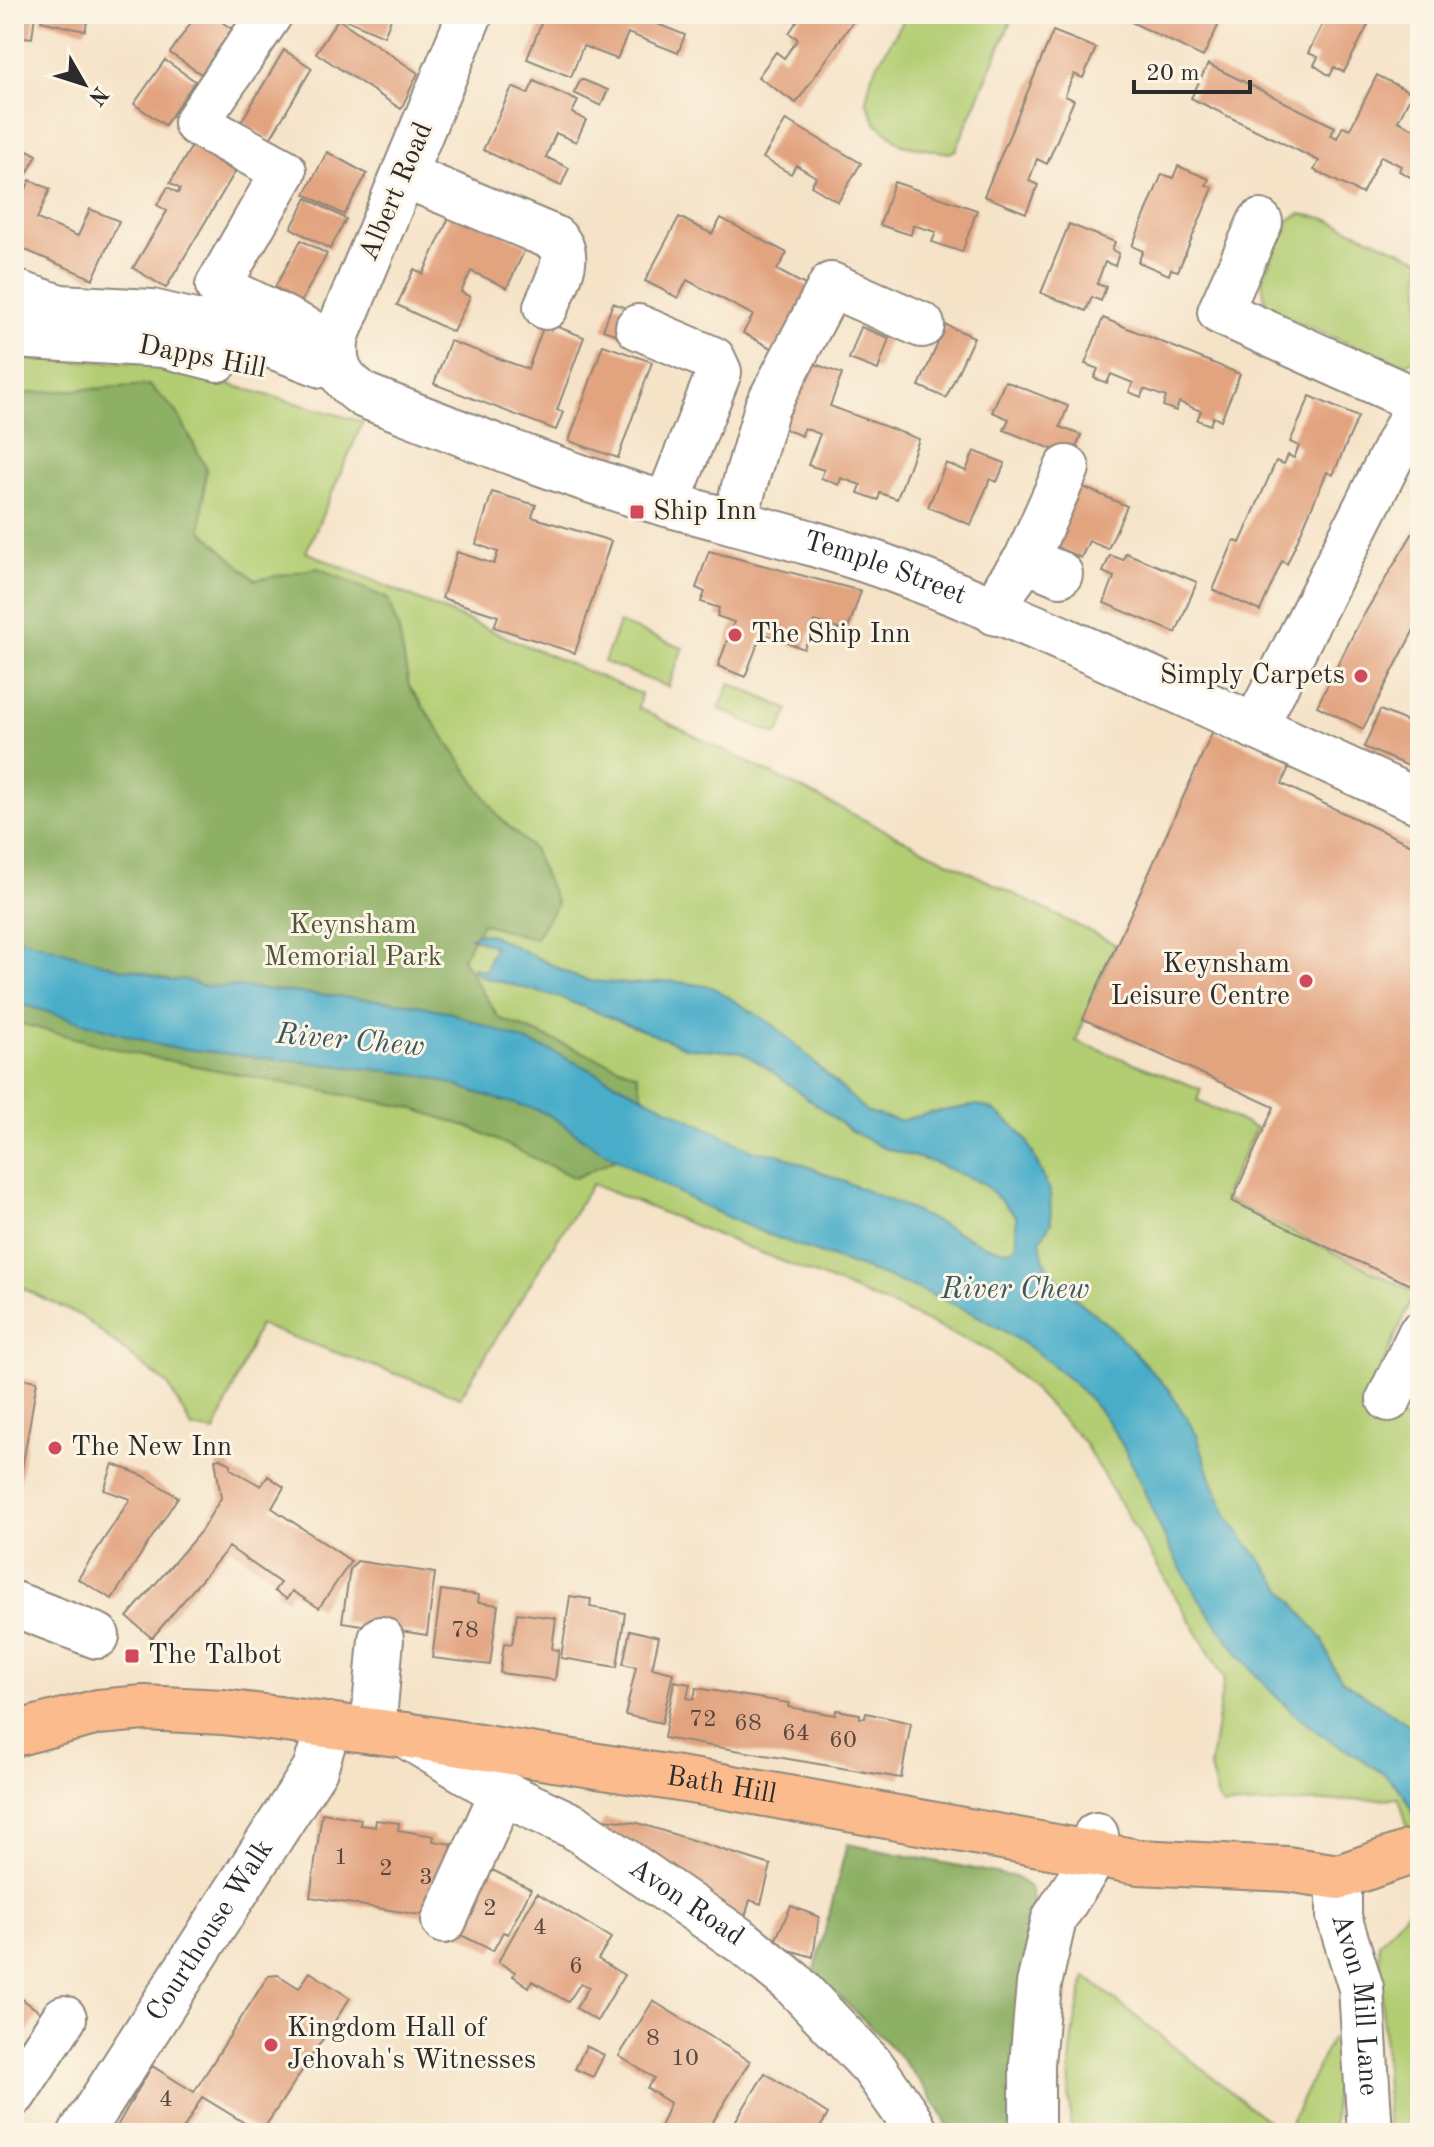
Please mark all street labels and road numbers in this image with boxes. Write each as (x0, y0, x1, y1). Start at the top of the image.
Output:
street label: Albert Road (355, 119, 439, 265)
street label: Dapps Hill (136, 332, 268, 384)
street label: Temple Street (800, 528, 970, 611)
street label: Bath Hill (664, 1763, 778, 1810)
street label: Courthouse Walk (142, 1835, 279, 2027)
street label: Avon Road (623, 1854, 748, 1952)
street label: Avon Mill Lane (1325, 1911, 1382, 2097)

